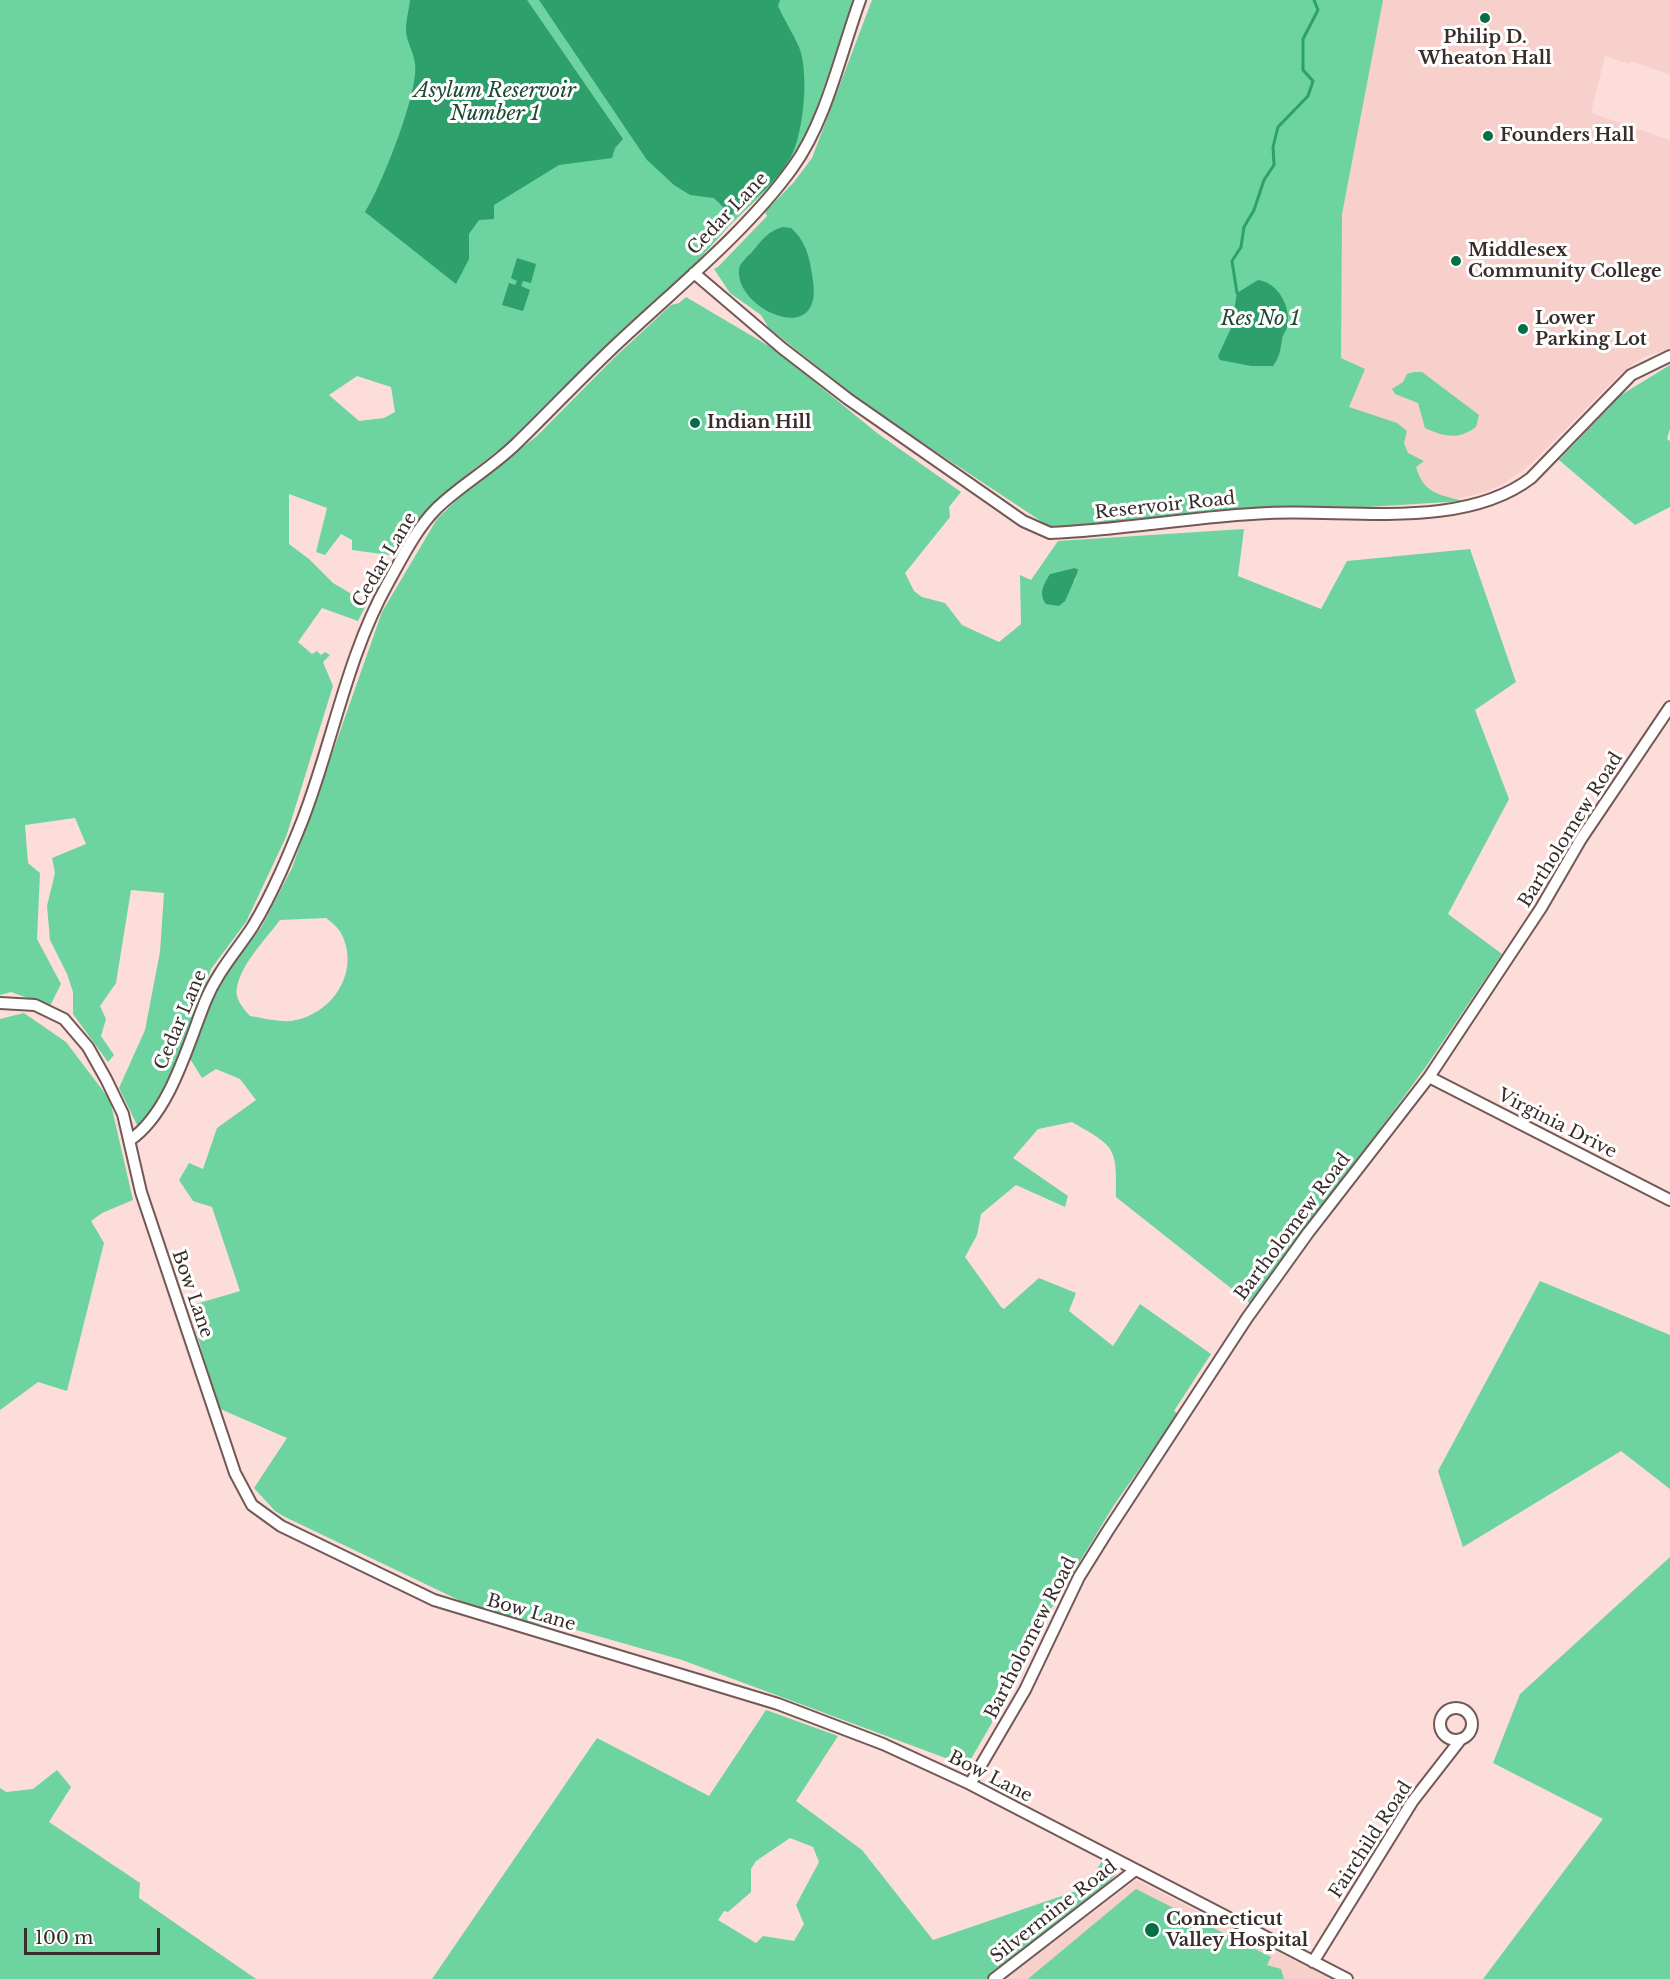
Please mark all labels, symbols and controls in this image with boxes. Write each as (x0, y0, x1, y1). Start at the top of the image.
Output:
marker: Philip D. Wheaton Hall (1478, 11, 1492, 25)
place label: Philip D. Wheaton Hall (1418, 27, 1552, 70)
water label: Asylum Reservoir Number 1 (414, 79, 576, 126)
place label: Founders Hall (1500, 125, 1635, 147)
marker: Founders Hall (1481, 129, 1495, 143)
street label: Cedar Lane (683, 168, 773, 260)
place label: Middlesex Community College (1468, 240, 1662, 282)
marker: Middlesex Community College (1449, 254, 1463, 268)
water label: Res No 1 (1221, 307, 1299, 331)
place label: Lower Parking Lot (1535, 308, 1647, 350)
marker: Lower Parking Lot (1516, 322, 1530, 336)
place label: Indian Hill (707, 412, 811, 434)
marker: Indian Hill (688, 416, 702, 430)
street label: Reservoir Road (1093, 488, 1237, 524)
street label: Cedar Lane (348, 509, 422, 611)
street label: Bartholomew Road (1514, 748, 1628, 912)
street label: Cedar Lane (150, 967, 212, 1073)
street label: Virginia Drive (1494, 1085, 1620, 1163)
street label: Bartholomew Road (1231, 1149, 1355, 1305)
street label: Bow Lane (167, 1247, 217, 1341)
street label: Bartholomew Road (981, 1553, 1081, 1723)
street label: Bow Lane (484, 1590, 578, 1636)
street label: Bow Lane (944, 1747, 1036, 1807)
street label: Fairchild Road (1325, 1777, 1417, 1903)
street label: Silvermine Road (987, 1856, 1121, 1968)
place label: Connecticut Valley Hospital (1166, 1909, 1308, 1952)
scale bar (27, 1916, 164, 1954)
marker: Connecticut Valley Hospital (1143, 1921, 1161, 1939)
text: 100 m (35, 1927, 93, 1949)

